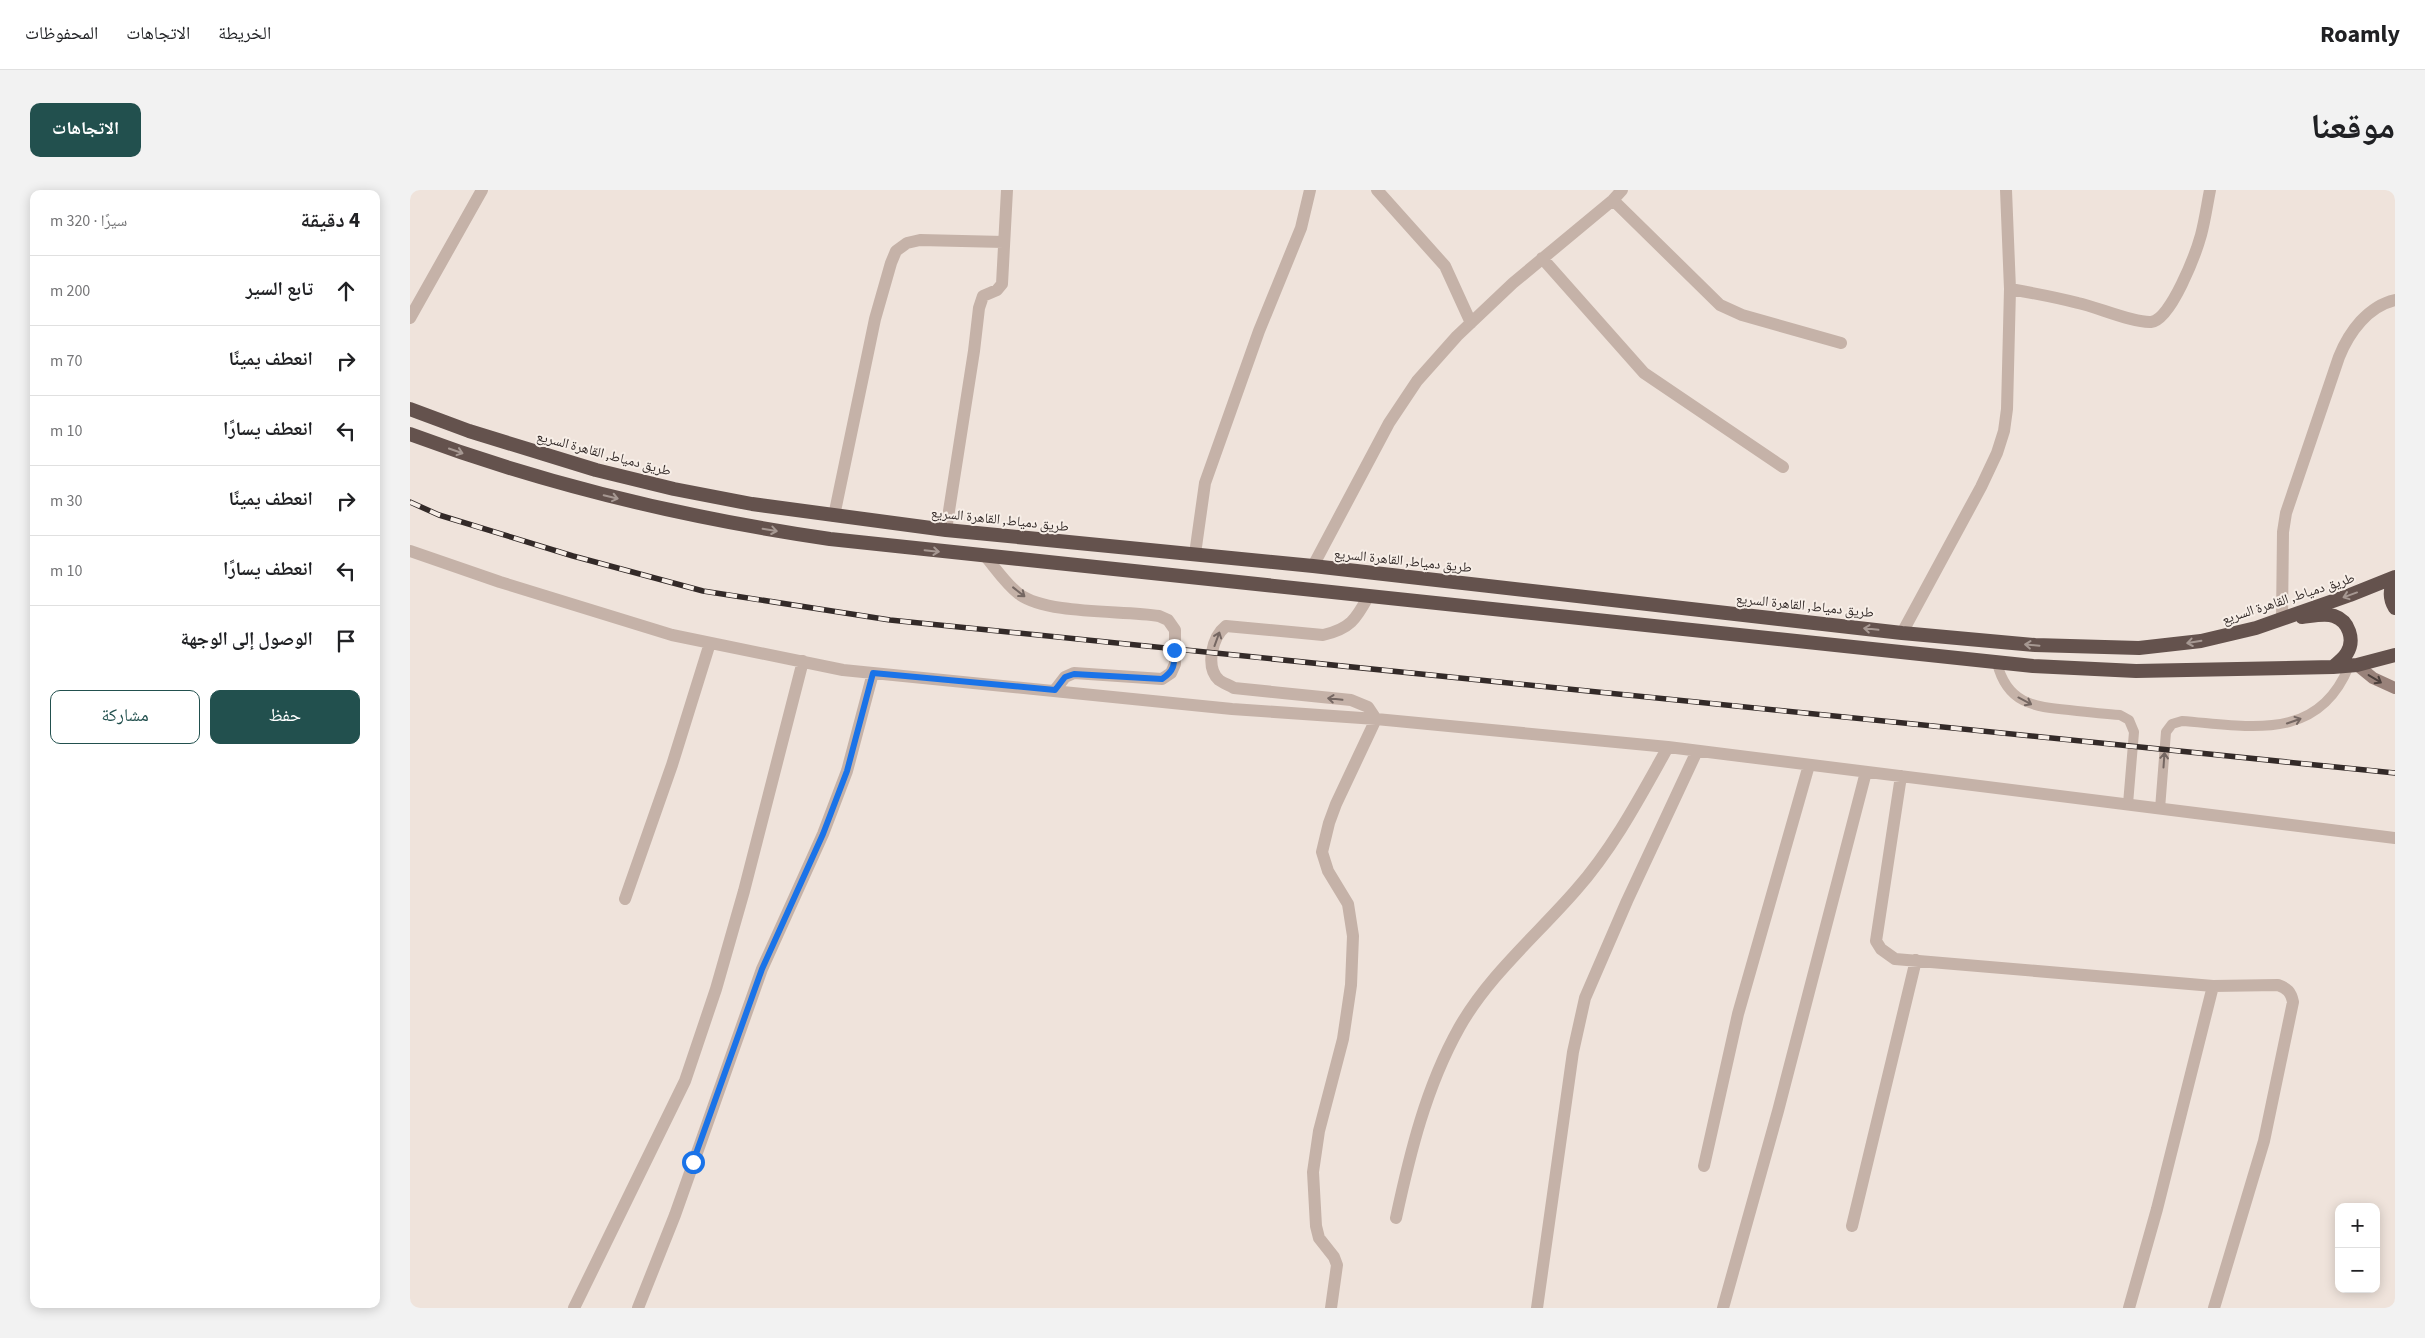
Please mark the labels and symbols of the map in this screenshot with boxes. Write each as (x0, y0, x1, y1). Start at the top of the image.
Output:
street label: طريق دمياط, القاهرة السريع (534, 426, 673, 482)
one-way arrow (447, 447, 463, 456)
one-way arrow (603, 493, 619, 502)
street label: طريق دمياط, القاهرة السريع (930, 503, 1070, 537)
one-way arrow (762, 526, 778, 536)
street label: طريق دمياط, القاهرة السريع (1333, 544, 1473, 578)
one-way arrow (923, 546, 939, 556)
street label: طريق دمياط, القاهرة السريع (2219, 568, 2357, 630)
one-way arrow (1012, 587, 1026, 597)
street label: طريق دمياط, القاهرة السريع (1735, 589, 1875, 623)
one-way arrow (2343, 591, 2358, 600)
one-way arrow (1863, 624, 1879, 634)
one-way arrow (1213, 632, 1222, 647)
one-way arrow (2187, 637, 2203, 647)
route end (1163, 639, 1186, 662)
one-way arrow (2025, 640, 2041, 650)
one-way arrow (2368, 674, 2382, 684)
one-way arrow (1327, 694, 1343, 703)
one-way arrow (2017, 696, 2032, 706)
one-way arrow (2286, 716, 2302, 726)
one-way arrow (2159, 753, 2168, 769)
route start (682, 1151, 705, 1174)

